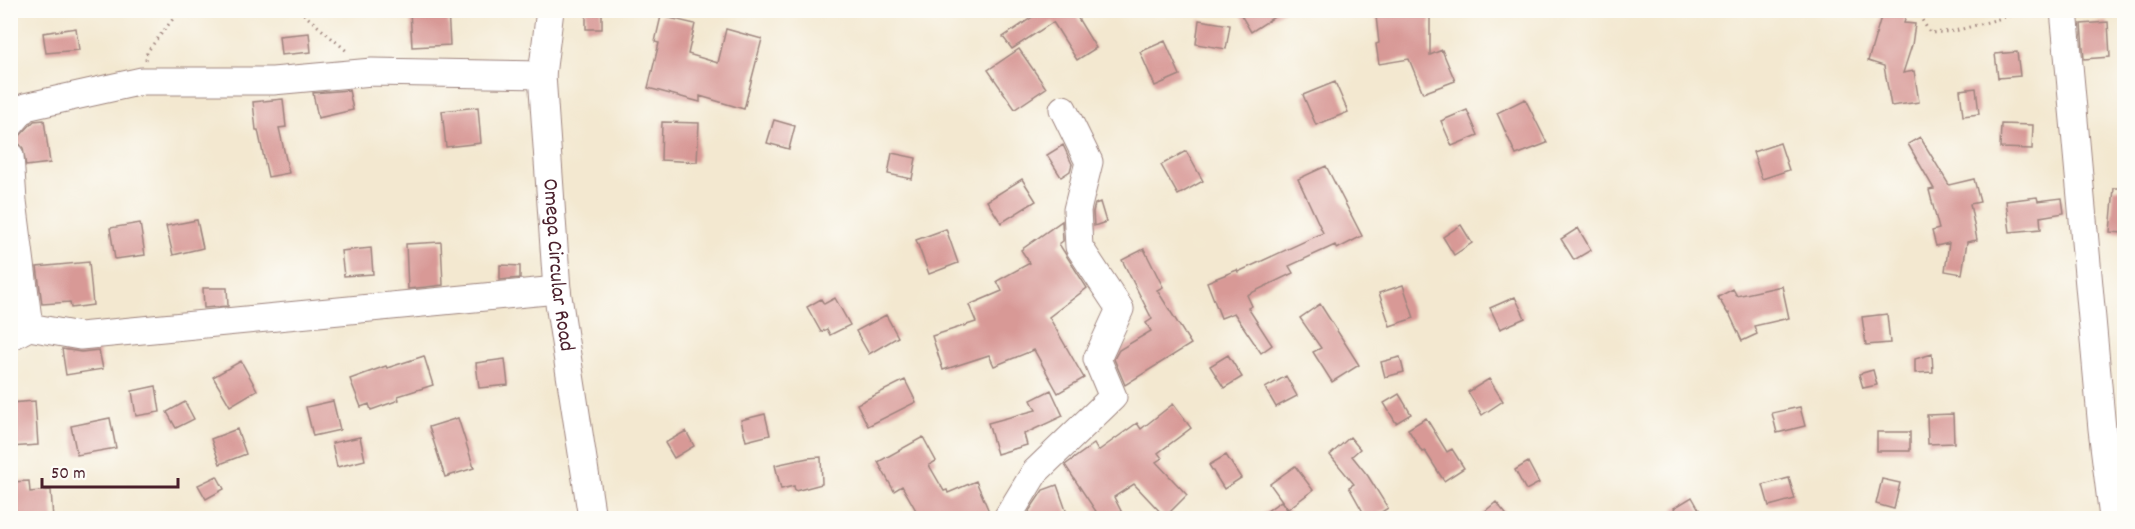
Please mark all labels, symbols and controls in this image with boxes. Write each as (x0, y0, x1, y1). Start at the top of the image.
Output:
street label: Omega Circular Road (534, 177, 582, 354)
scale bar (42, 451, 178, 489)
text: 50 m (51, 462, 86, 487)

